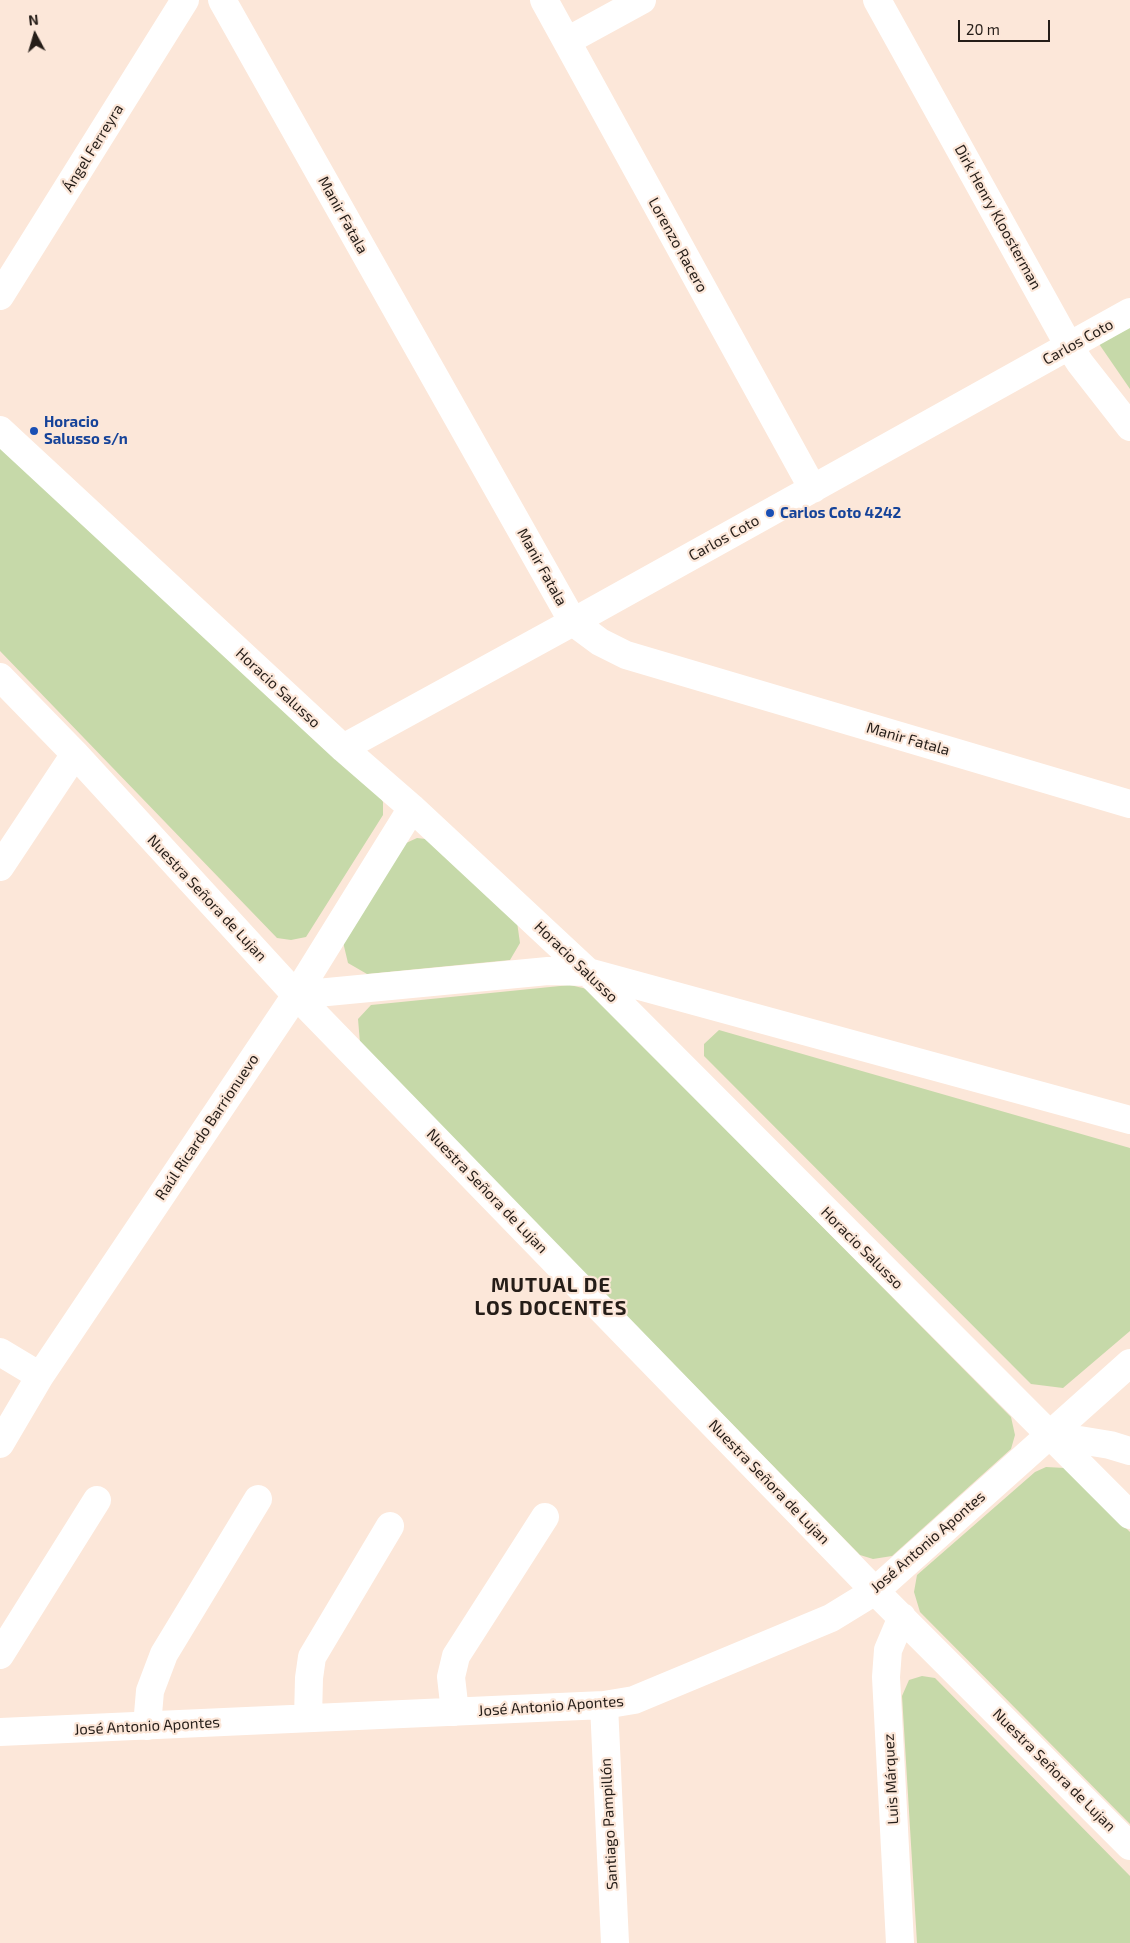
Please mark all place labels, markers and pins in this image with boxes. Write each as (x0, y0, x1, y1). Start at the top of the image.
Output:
place label: Horacio Salusso s/n (44, 413, 128, 448)
marker: Horacio Salusso s/n (28, 425, 40, 437)
place label: Carlos Coto 4242 (780, 504, 901, 522)
marker: Carlos Coto 4242 (764, 507, 776, 519)

